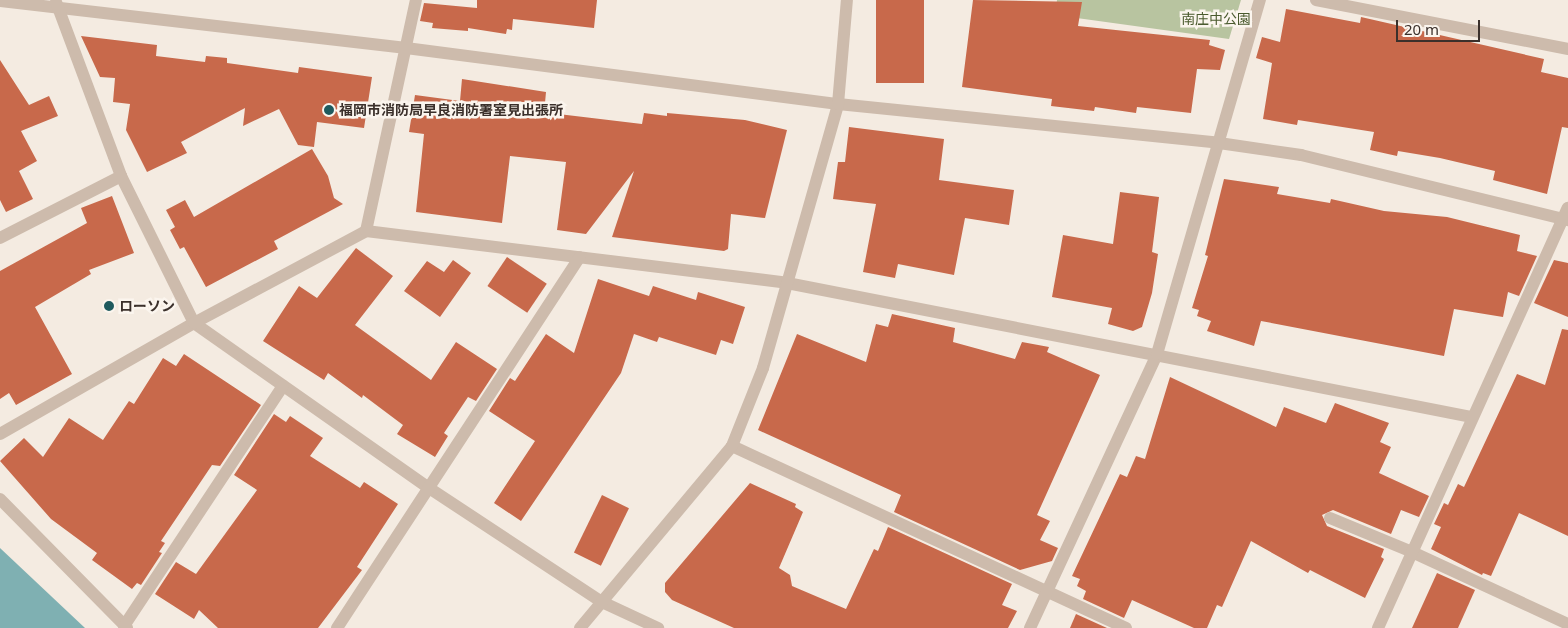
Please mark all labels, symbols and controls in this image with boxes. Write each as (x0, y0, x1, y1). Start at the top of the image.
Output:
scale bar (1398, 10, 1482, 42)
park label: 南庄中公園 (1181, 11, 1251, 27)
text: 20 m (1404, 19, 1439, 39)
place label: 福岡市消防局早良消防署室見出張所 (339, 102, 563, 118)
marker: 福岡市消防局早良消防署室見出張所 (323, 104, 335, 116)
place label: ローソン (119, 298, 175, 314)
marker: ローソン (103, 300, 115, 312)

